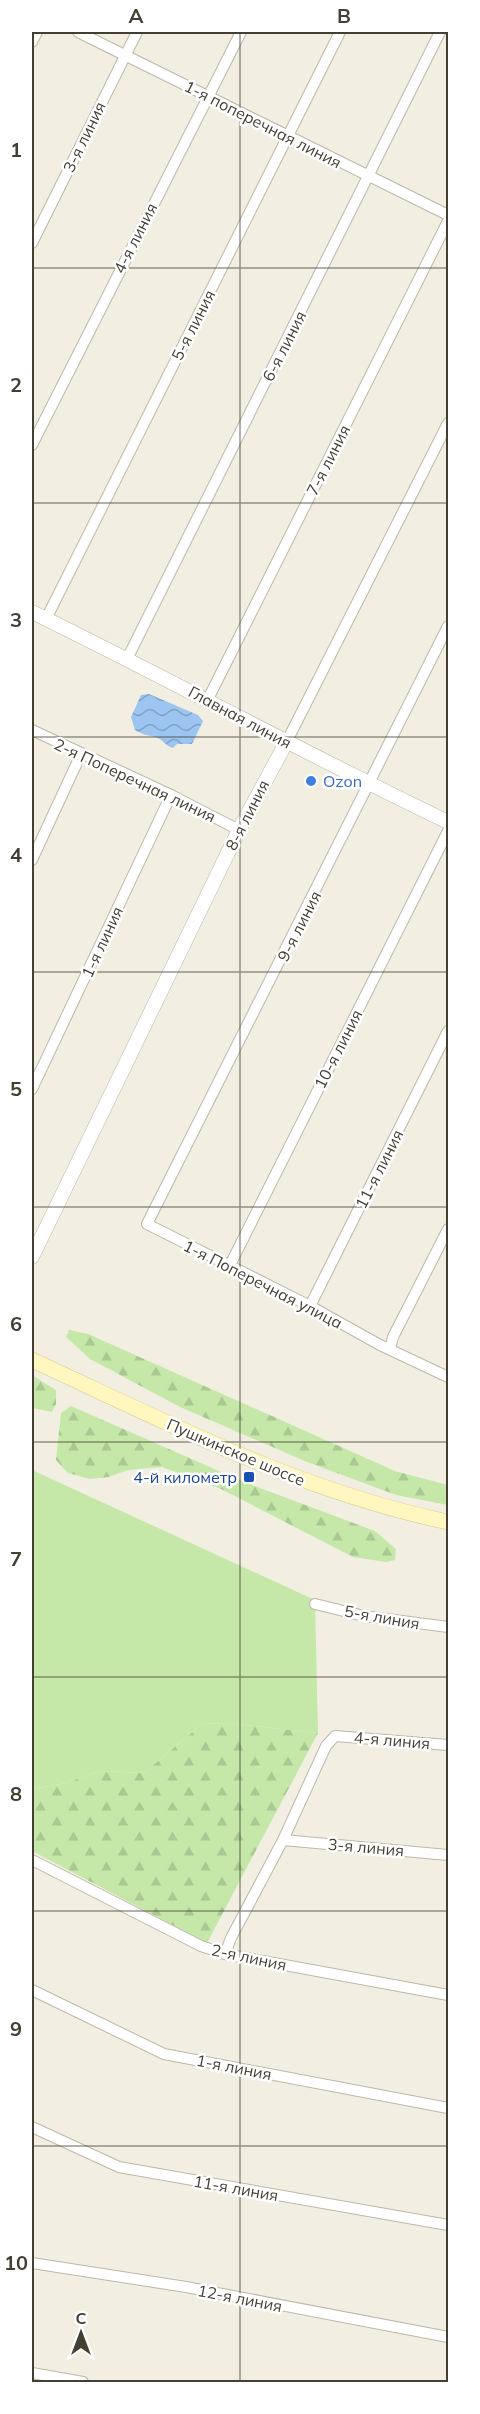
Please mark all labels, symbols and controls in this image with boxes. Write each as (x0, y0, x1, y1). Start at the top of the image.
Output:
text: A (129, 3, 144, 28)
text: B (337, 3, 351, 28)
street label: 1-я поперечная линия (181, 76, 345, 172)
street label: 3-я линия (58, 98, 110, 176)
text: 1 (10, 137, 22, 162)
street label: 4-я линия (109, 200, 161, 276)
street label: 5-я линия (167, 287, 219, 363)
street label: 6-я линия (258, 308, 310, 384)
text: 2 (10, 372, 22, 397)
street label: 7-я линия (302, 422, 354, 498)
text: 3 (10, 607, 22, 632)
street label: Главная линия (185, 681, 295, 753)
street label: 2-я Поперечная линия (51, 734, 219, 826)
place label: Ozon (323, 771, 362, 791)
marker: Ozon (304, 774, 318, 788)
street label: 8-я линия (221, 777, 273, 853)
text: 4 (10, 842, 22, 867)
street label: 9-я линия (273, 888, 325, 964)
street label: 1-я линия (77, 903, 127, 981)
street label: 10-я линия (310, 1006, 366, 1092)
text: 5 (10, 1076, 22, 1101)
street label: 11-я линия (351, 1126, 407, 1212)
street label: 1-я Поперечная улица (180, 1235, 346, 1333)
text: 6 (10, 1311, 22, 1336)
street label: Пушкинское шоссе (164, 1414, 308, 1490)
place label: 4-й километр (133, 1467, 237, 1487)
marker: 4-й километр (242, 1470, 256, 1484)
text: 7 (10, 1546, 22, 1571)
street label: 5-я линия (343, 1601, 421, 1633)
street label: 4-я линия (353, 1727, 431, 1753)
text: 8 (10, 1781, 22, 1806)
street label: 3-я линия (327, 1834, 405, 1860)
street label: 2-я линия (210, 1939, 288, 1975)
text: 9 (10, 2016, 22, 2041)
street label: 1-я линия (195, 2050, 273, 2084)
street label: 11-я линия (192, 2171, 280, 2205)
text: 10 (4, 2250, 28, 2275)
street label: 12-я линия (196, 2280, 284, 2316)
north arrow (51, 2303, 111, 2363)
text: С (76, 2308, 87, 2328)

